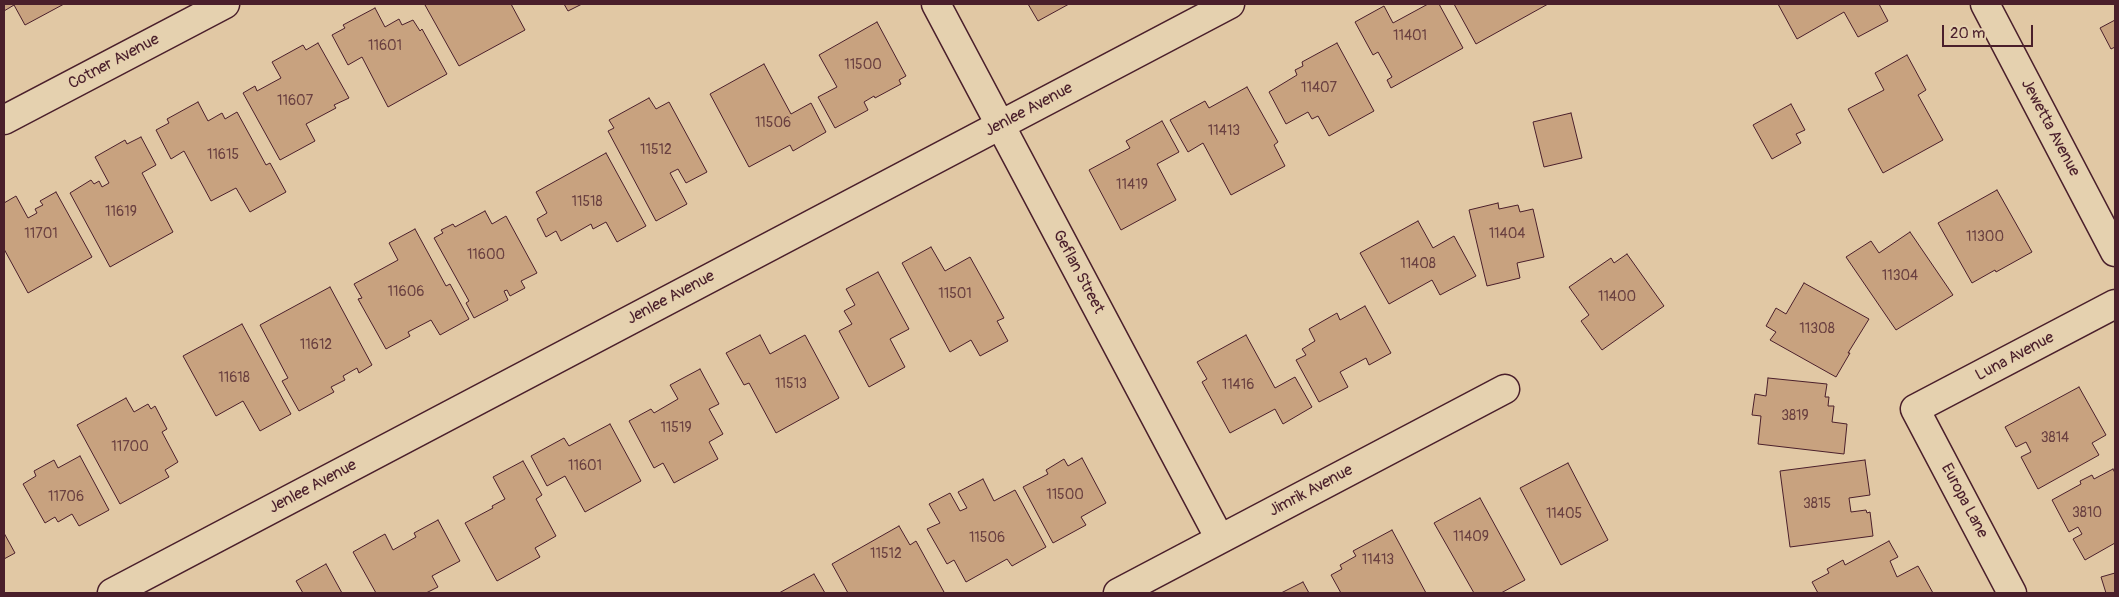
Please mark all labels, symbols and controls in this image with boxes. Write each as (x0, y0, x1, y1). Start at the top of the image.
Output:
scale bar (1944, 15, 2035, 47)
text: 20 m (1950, 24, 1985, 43)
house number: 11401 (1393, 28, 1427, 44)
street label: Cotner Avenue (65, 30, 163, 94)
house number: 11601 (368, 38, 402, 54)
house number: 11500 (844, 57, 882, 73)
street label: Jewetta Avenue (2016, 76, 2084, 180)
street label: Jenlee Avenue (982, 79, 1076, 141)
house number: 11407 (1301, 80, 1337, 96)
house number: 11607 (277, 93, 313, 109)
house number: 11506 (755, 115, 791, 131)
house number: 11413 (1208, 123, 1240, 139)
house number: 11512 (640, 142, 672, 158)
house number: 11615 (207, 147, 239, 163)
house number: 11419 (1116, 177, 1148, 193)
house number: 11518 (571, 194, 603, 210)
house number: 11619 (105, 204, 137, 220)
house number: 11701 (24, 226, 58, 242)
house number: 11404 (1489, 226, 1525, 242)
street label: Geflan Street (1048, 227, 1108, 317)
house number: 11300 (1966, 229, 2004, 245)
house number: 11600 (467, 247, 505, 263)
house number: 11408 (1400, 256, 1436, 272)
street label: Jenlee Avenue (624, 267, 718, 329)
house number: 11304 (1882, 268, 1918, 284)
house number: 11606 (388, 284, 424, 300)
house number: 11501 (938, 286, 972, 302)
house number: 11400 (1598, 289, 1636, 305)
house number: 11308 (1799, 321, 1835, 337)
street label: Luna Avenue (1972, 328, 2058, 386)
house number: 11612 (300, 337, 332, 353)
house number: 11618 (218, 370, 250, 386)
house number: 11513 (775, 376, 807, 392)
house number: 11416 (1222, 377, 1254, 393)
house number: 3819 (1781, 408, 1809, 424)
house number: 11519 (660, 420, 692, 436)
house number: 3814 (2041, 430, 2069, 446)
house number: 11700 (111, 439, 149, 455)
street label: Jenlee Avenue (266, 456, 360, 518)
house number: 11601 (568, 458, 602, 474)
street label: Europa Lane (1936, 460, 1992, 542)
street label: Jimrik Avenue (1266, 461, 1356, 521)
house number: 11500 (1046, 487, 1084, 503)
house number: 11706 (48, 489, 84, 505)
house number: 3815 (1803, 496, 1831, 512)
house number: 3810 (2072, 505, 2102, 521)
house number: 11405 (1546, 506, 1582, 522)
house number: 11409 (1453, 529, 1489, 545)
house number: 11506 (969, 530, 1005, 546)
house number: 11512 (870, 546, 902, 562)
house number: 11413 (1362, 552, 1394, 568)

